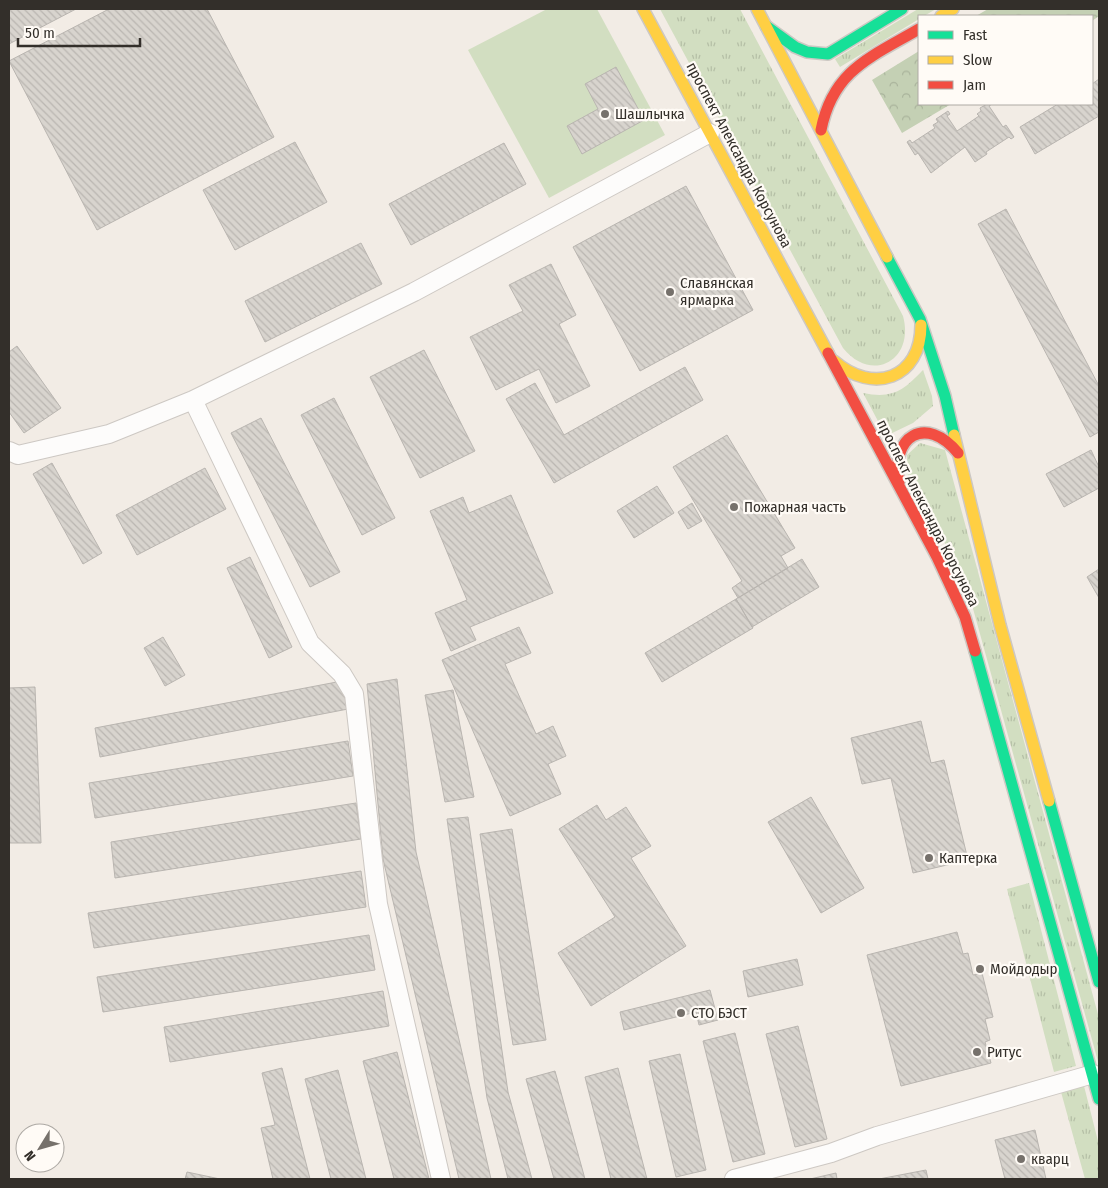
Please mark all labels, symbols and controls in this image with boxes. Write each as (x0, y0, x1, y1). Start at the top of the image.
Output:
scale bar (18, 15, 140, 47)
legend (918, 15, 1093, 105)
text: 50 m (25, 24, 55, 42)
text: Fast (963, 26, 987, 44)
text: Slow (963, 51, 992, 69)
street label: проспект Александра Корсунова (682, 59, 796, 251)
text: Jam (963, 76, 986, 94)
place label: Шашлычка (615, 105, 685, 123)
marker: Шашлычка (599, 108, 611, 120)
place label: Славянская ярмарка (680, 274, 754, 309)
marker: Славянская ярмарка (664, 286, 676, 298)
street label: проспект Александра Корсунова (873, 416, 983, 610)
place label: Пожарная часть (744, 498, 846, 516)
marker: Пожарная часть (728, 501, 740, 513)
place label: Каптерка (939, 849, 997, 867)
marker: Каптерка (923, 852, 935, 864)
place label: Мойдодыр (990, 960, 1057, 978)
marker: Мойдодыр (974, 963, 986, 975)
place label: СТО БЭСТ (691, 1004, 747, 1022)
marker: СТО БЭСТ (675, 1007, 687, 1019)
place label: Ритус (987, 1043, 1022, 1061)
marker: Ритус (971, 1046, 983, 1058)
north arrow (15, 1123, 65, 1173)
text: N (21, 1147, 39, 1164)
place label: кварц (1031, 1150, 1069, 1168)
marker: кварц (1015, 1153, 1027, 1165)

